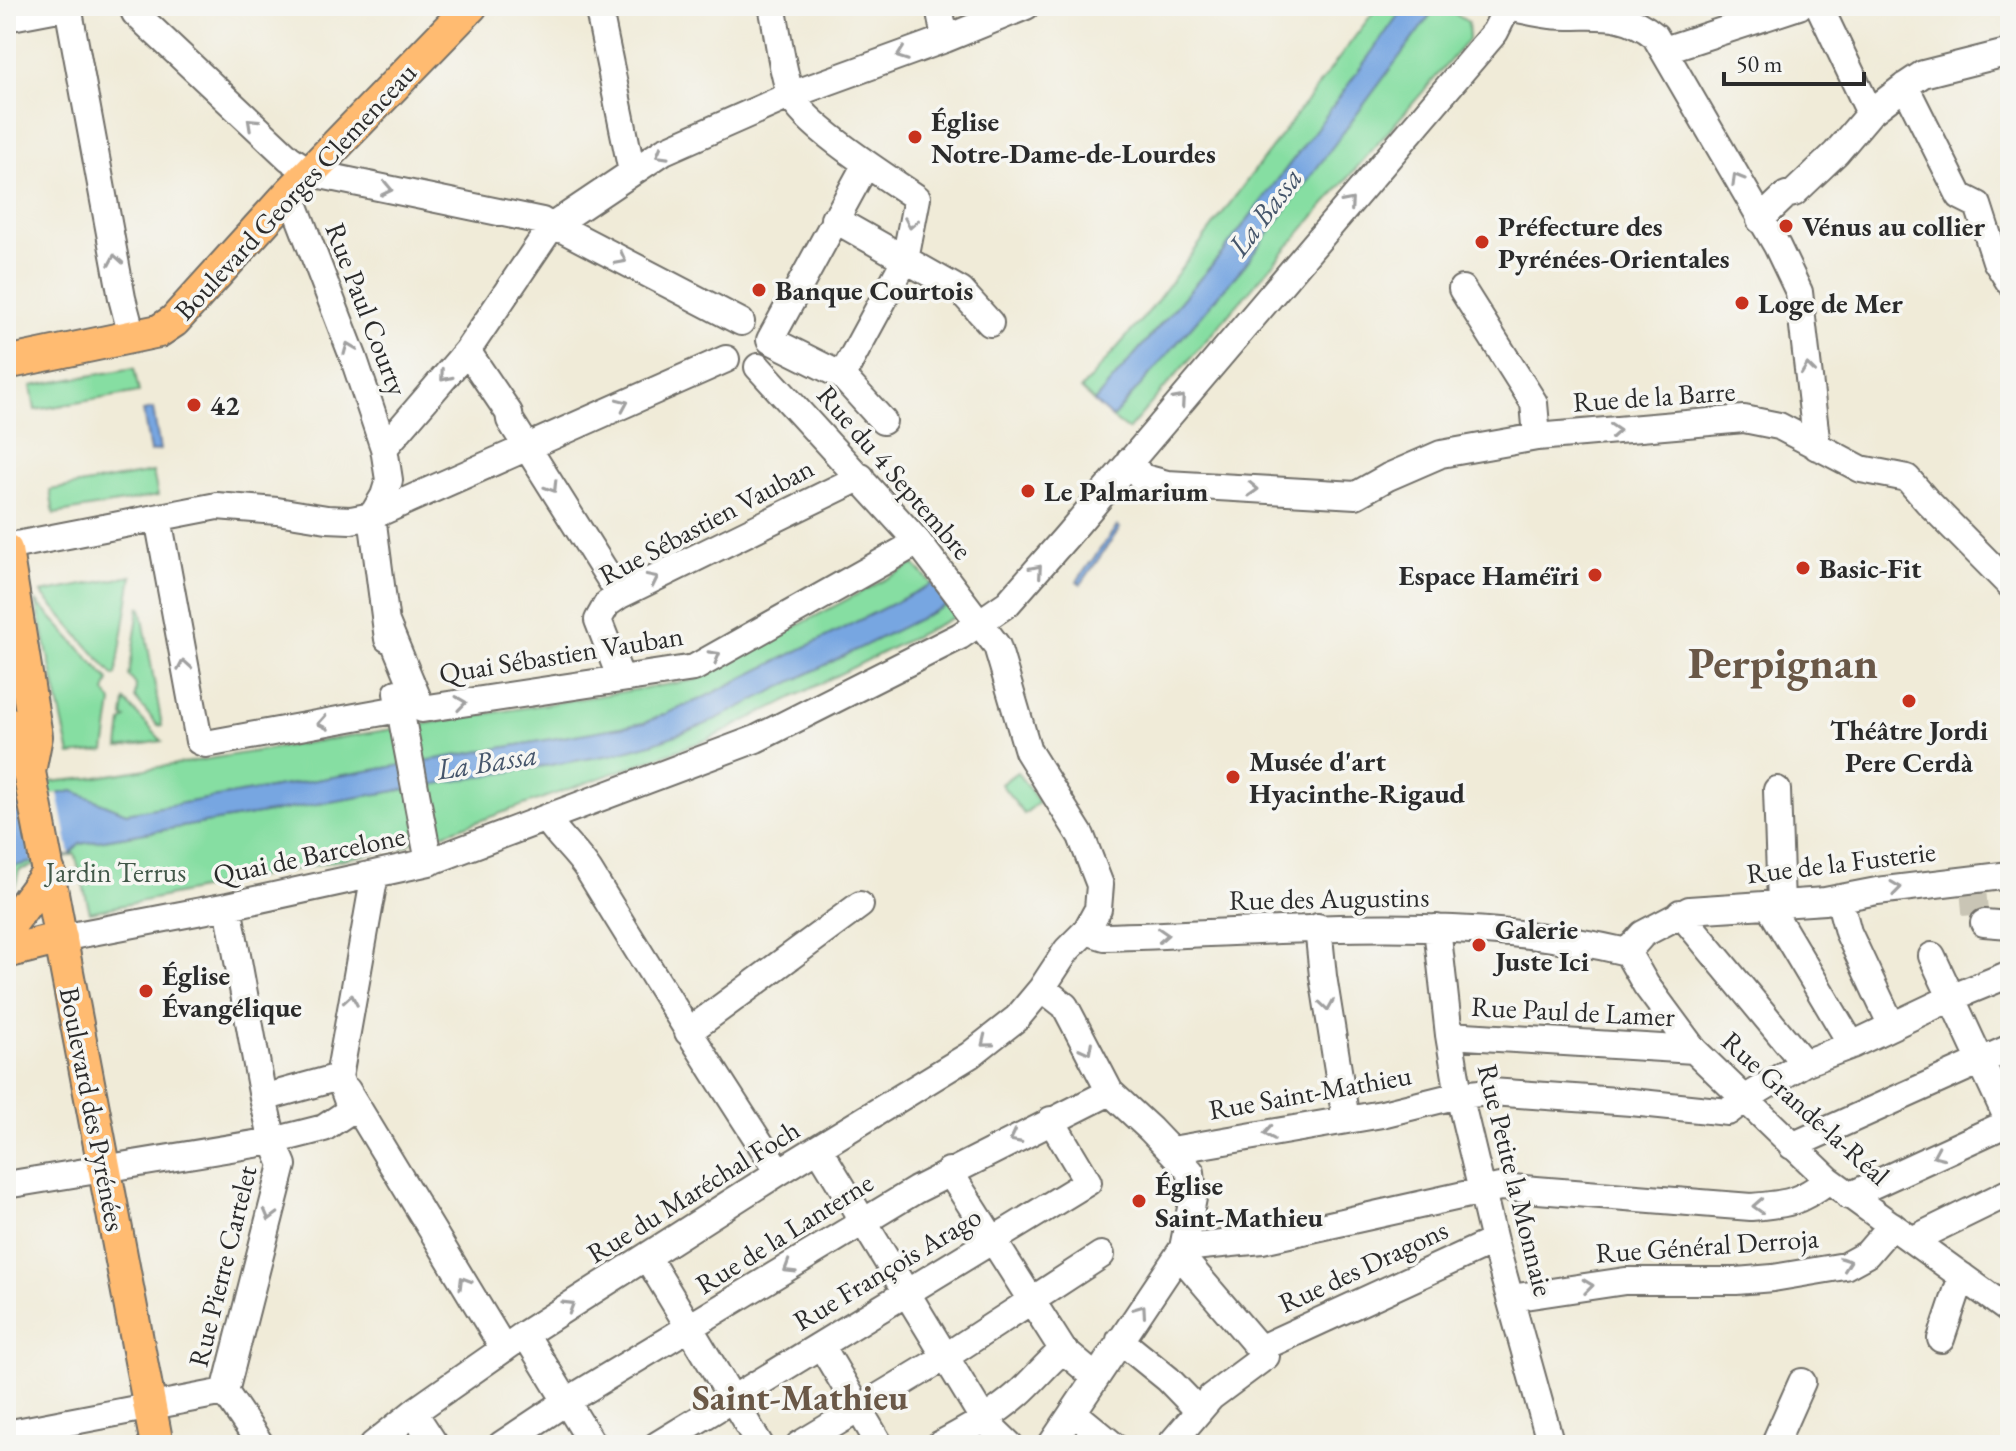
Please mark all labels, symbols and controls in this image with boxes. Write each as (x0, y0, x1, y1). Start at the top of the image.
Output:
scale bar (1724, 36, 1864, 86)
one-way arrow (895, 45, 909, 62)
text: 50 m (1736, 48, 1783, 79)
street label: Boulevard Georges Clemenceau (166, 54, 424, 327)
place label: Église Notre-Dame-de-Lourdes (931, 103, 1216, 171)
one-way arrow (246, 118, 261, 132)
marker: Église Notre-Dame-de-Lourdes (906, 128, 924, 146)
one-way arrow (655, 144, 670, 160)
water label: La Bassa (1218, 159, 1311, 265)
one-way arrow (1731, 173, 1747, 188)
one-way arrow (380, 180, 393, 197)
one-way arrow (1340, 197, 1354, 212)
place label: Préfecture des Pyrénées-Orientales (1498, 208, 1730, 276)
place label: Vénus au collier (1802, 208, 1985, 244)
one-way arrow (904, 216, 921, 230)
street label: Rue Paul Courty (318, 217, 417, 401)
marker: Vénus au collier (1777, 217, 1795, 235)
marker: Préfecture des Pyrénées-Orientales (1473, 233, 1491, 251)
one-way arrow (613, 250, 627, 265)
one-way arrow (108, 253, 125, 267)
place label: Banque Courtois (775, 272, 973, 308)
marker: Banque Courtois (750, 281, 768, 299)
place label: Loge de Mer (1758, 285, 1903, 321)
marker: Loge de Mer (1733, 294, 1751, 312)
one-way arrow (343, 342, 359, 356)
one-way arrow (1799, 362, 1816, 375)
one-way arrow (440, 367, 455, 382)
street label: Rue de la Barre (1572, 372, 1736, 420)
street label: Rue du 4 Septembre (809, 377, 981, 567)
place label: 42 (210, 387, 240, 423)
one-way arrow (1171, 395, 1185, 410)
marker: 42 (185, 396, 203, 414)
one-way arrow (615, 397, 630, 413)
one-way arrow (1609, 423, 1622, 440)
street label: Rue Sébastien Vauban (592, 449, 820, 593)
place label: Le Palmarium (1044, 473, 1209, 509)
one-way arrow (543, 478, 558, 493)
one-way arrow (1247, 480, 1260, 497)
marker: Le Palmarium (1019, 482, 1037, 500)
place label: Basic-Fit (1819, 550, 1922, 586)
place label: Espace Haméïri (1398, 557, 1579, 593)
marker: Basic-Fit (1794, 559, 1812, 577)
one-way arrow (1027, 565, 1042, 580)
marker: Espace Haméïri (1586, 566, 1604, 584)
one-way arrow (644, 573, 659, 589)
street label: Quai Sébastien Vauban (436, 617, 686, 691)
district label: Perpignan (1688, 634, 1878, 691)
one-way arrow (706, 650, 721, 666)
one-way arrow (176, 658, 193, 671)
marker: Théâtre Jordi Pere Cerdà (1900, 692, 1918, 710)
one-way arrow (454, 695, 468, 712)
place label: Théâtre Jordi Pere Cerdà (1830, 712, 1988, 780)
one-way arrow (316, 713, 329, 730)
water label: La Bassa (433, 734, 540, 789)
place label: Musée d'art Hyacinthe-Rigaud (1249, 743, 1466, 811)
marker: Musée d'art Hyacinthe-Rigaud (1224, 768, 1242, 786)
street label: Quai de Barcelone (210, 817, 408, 893)
street label: Rue de la Fusterie (1744, 833, 1938, 891)
park label: Jardin Terrus (44, 854, 186, 890)
street label: Rue des Augustins (1228, 878, 1430, 918)
one-way arrow (1890, 880, 1903, 897)
place label: Galerie Juste Ici (1492, 911, 1589, 979)
one-way arrow (1157, 927, 1170, 944)
marker: Galerie Juste Ici (1470, 936, 1488, 954)
place label: Église Évangélique (162, 957, 302, 1025)
marker: Église Évangélique (137, 982, 155, 1000)
street label: Boulevard des Pyrénées (52, 984, 134, 1234)
street label: Rue Paul de Lamer (1470, 988, 1676, 1034)
one-way arrow (342, 993, 359, 1007)
one-way arrow (1318, 998, 1335, 1012)
street label: Rue Grande-la-Réal (1714, 1023, 1898, 1193)
one-way arrow (981, 1032, 995, 1047)
one-way arrow (1078, 1041, 1093, 1056)
street label: Rue Saint-Mathieu (1206, 1056, 1414, 1128)
street label: Rue Petite la Monnaie (1470, 1060, 1562, 1300)
street label: Rue du Maréchal Foch (580, 1111, 806, 1271)
one-way arrow (1262, 1123, 1276, 1140)
one-way arrow (1008, 1129, 1023, 1144)
one-way arrow (1932, 1144, 1946, 1160)
street label: Rue Pierre Cartelet (180, 1161, 264, 1370)
street label: Rue de la Lanterne (689, 1164, 879, 1302)
place label: Église Saint-Mathieu (1155, 1167, 1324, 1235)
marker: Église Saint-Mathieu (1130, 1192, 1148, 1210)
one-way arrow (1751, 1197, 1764, 1214)
street label: Rue François Arago (786, 1198, 988, 1338)
one-way arrow (263, 1208, 280, 1222)
street label: Rue des Dragons (1273, 1211, 1453, 1321)
street label: Rue Général Derroja (1594, 1219, 1820, 1271)
one-way arrow (1838, 1256, 1852, 1273)
one-way arrow (783, 1258, 798, 1273)
one-way arrow (458, 1277, 473, 1291)
one-way arrow (1582, 1277, 1595, 1294)
one-way arrow (560, 1301, 575, 1316)
one-way arrow (1131, 1304, 1146, 1318)
district label: Saint-Mathieu (692, 1374, 908, 1421)

